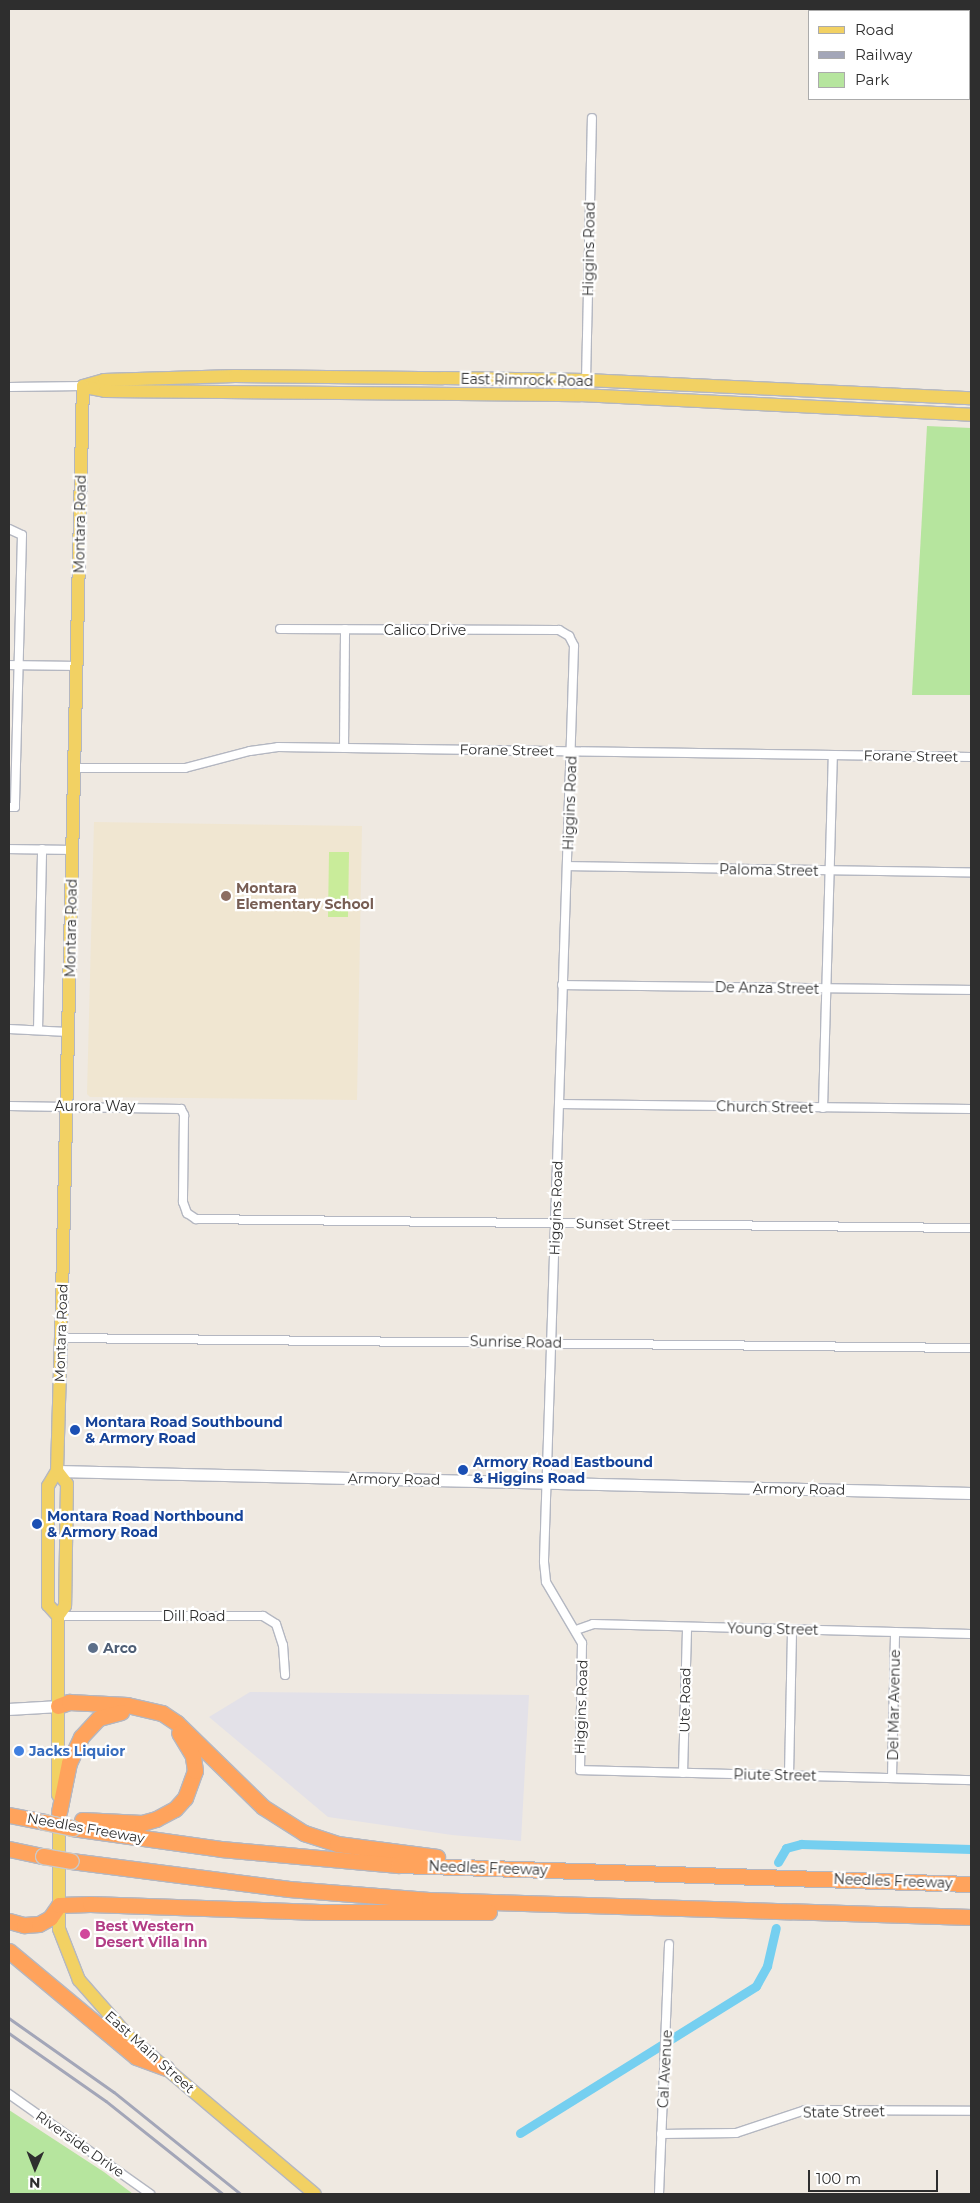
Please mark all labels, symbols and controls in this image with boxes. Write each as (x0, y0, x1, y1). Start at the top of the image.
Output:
legend (808, 10, 970, 100)
text: Road (855, 20, 894, 39)
text: Railway (855, 45, 912, 64)
text: Park (855, 70, 889, 89)
street label: Higgins Road (580, 202, 598, 296)
street label: East Rimrock Road (460, 370, 594, 390)
street label: Montara Road (71, 474, 89, 574)
street label: Calico Drive (384, 622, 466, 638)
street label: Forane Street (460, 741, 554, 759)
street label: Forane Street (864, 747, 958, 765)
street label: Higgins Road (560, 755, 580, 851)
street label: Paloma Street (719, 861, 819, 879)
street label: Montara Road (62, 878, 80, 978)
place label: Montara Elementary School (236, 880, 374, 912)
marker: Montara Elementary School (220, 890, 232, 902)
street label: De Anza Street (715, 979, 819, 997)
street label: Aurora Way (55, 1098, 135, 1114)
street label: Church Street (716, 1098, 814, 1116)
street label: Higgins Road (546, 1160, 566, 1256)
street label: Sunset Street (576, 1215, 670, 1233)
street label: Montara Road (51, 1283, 71, 1383)
street label: Sunrise Road (470, 1333, 562, 1351)
place label: Montara Road Southbound & Armory Road (85, 1414, 283, 1446)
marker: Montara Road Southbound & Armory Road (69, 1424, 81, 1436)
place label: Armory Road Eastbound & Higgins Road (473, 1454, 653, 1486)
marker: Armory Road Eastbound & Higgins Road (457, 1464, 469, 1476)
street label: Armory Road (348, 1470, 440, 1488)
street label: Armory Road (753, 1480, 845, 1498)
place label: Montara Road Northbound & Armory Road (47, 1508, 244, 1540)
marker: Montara Road Northbound & Armory Road (31, 1518, 43, 1530)
street label: Dill Road (162, 1608, 226, 1624)
street label: Young Street (727, 1620, 819, 1638)
place label: Arco (103, 1640, 137, 1656)
marker: Arco (87, 1642, 99, 1654)
street label: Del Mar Avenue (885, 1649, 903, 1761)
street label: Higgins Road (571, 1659, 591, 1755)
street label: Ute Road (676, 1667, 694, 1733)
place label: Jacks Liquior (29, 1743, 125, 1759)
marker: Jacks Liquior (13, 1745, 25, 1757)
street label: Piute Street (733, 1766, 817, 1784)
street label: Needles Freeway (26, 1809, 146, 1847)
street label: Needles Freeway (428, 1858, 548, 1878)
street label: Needles Freeway (833, 1871, 953, 1891)
place label: Best Western Desert Villa Inn (95, 1918, 208, 1950)
marker: Best Western Desert Villa Inn (79, 1928, 91, 1940)
street label: East Main Street (102, 2007, 198, 2097)
street label: Cal Avenue (655, 2029, 675, 2109)
street label: State Street (803, 2103, 885, 2121)
street label: Riverside Drive (33, 2107, 127, 2181)
north arrow (10, 2143, 60, 2193)
scale bar (810, 2160, 940, 2192)
text: 100 m (816, 2169, 861, 2188)
text: N (29, 2174, 41, 2192)

